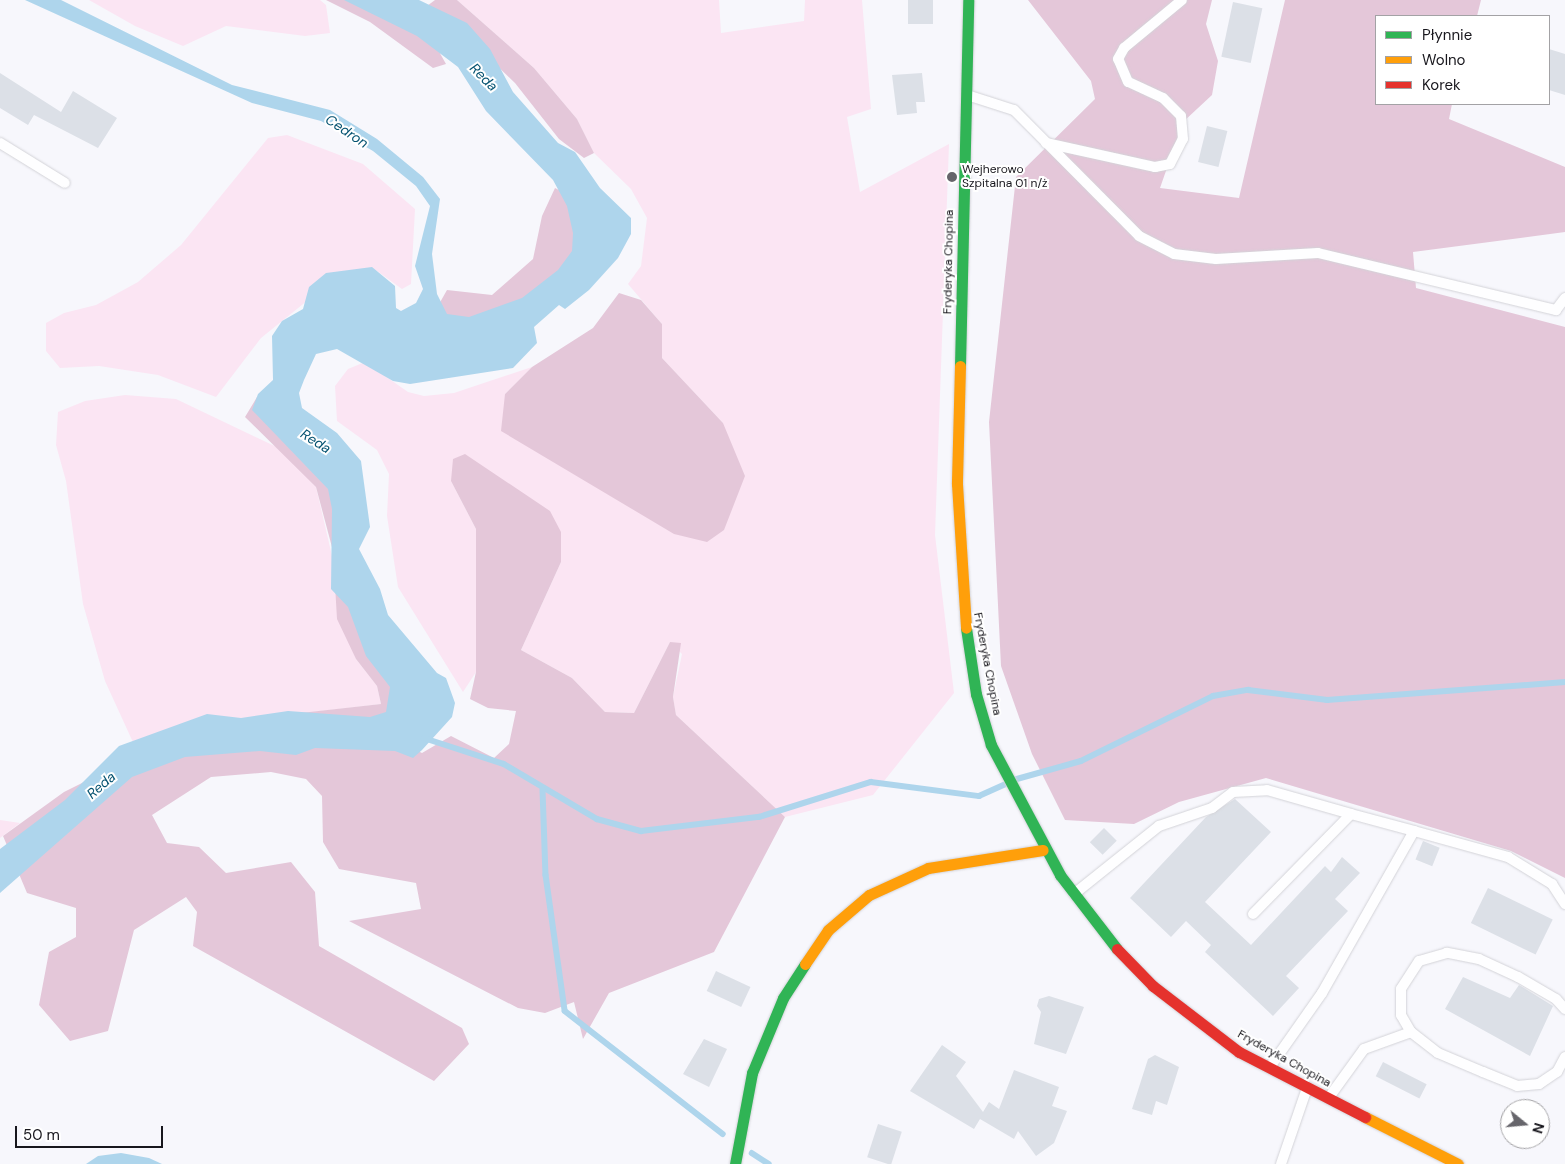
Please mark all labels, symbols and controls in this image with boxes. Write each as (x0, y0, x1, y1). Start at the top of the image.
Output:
legend (1375, 15, 1550, 105)
text: Płynnie (1422, 25, 1472, 45)
text: Wolno (1422, 50, 1466, 70)
water label: Reda (467, 60, 501, 94)
text: Korek (1422, 75, 1461, 95)
water label: Cedron (322, 111, 372, 151)
place label: Wejherowo Szpitalna 01 n/ż (962, 163, 1048, 191)
marker: Wejherowo Szpitalna 01 n/ż (946, 171, 958, 183)
street label: Fryderyka Chopina (941, 210, 957, 314)
water label: Reda (298, 425, 334, 457)
street label: Fryderyka Chopina (970, 611, 1004, 717)
water label: Reda (83, 768, 119, 802)
street label: Fryderyka Chopina (1235, 1027, 1333, 1091)
north arrow (1500, 1099, 1550, 1149)
scale bar (18, 1116, 165, 1148)
text: N (1528, 1121, 1548, 1136)
text: 50 m (23, 1125, 60, 1145)

